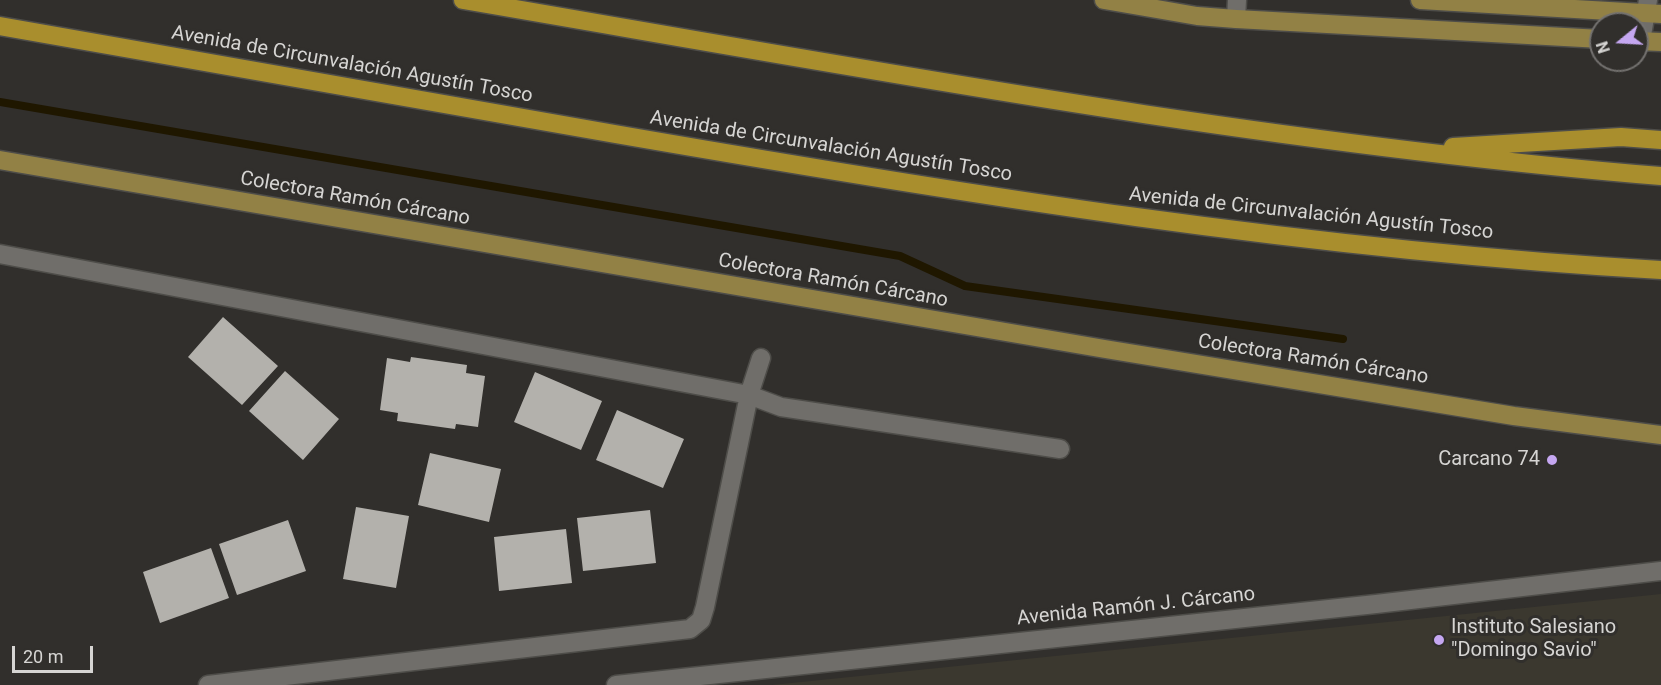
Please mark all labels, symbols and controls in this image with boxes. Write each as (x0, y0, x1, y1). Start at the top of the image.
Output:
north arrow (1589, 12, 1649, 72)
street label: Avenida de Circunvalación Agustín Tosco (170, 21, 534, 109)
text: N (1593, 39, 1614, 55)
street label: Avenida de Circunvalación Agustín Tosco (648, 107, 1014, 187)
street label: Colectora Ramón Cárcano (238, 167, 472, 231)
street label: Avenida de Circunvalación Agustín Tosco (1128, 183, 1494, 245)
street label: Colectora Ramón Cárcano (716, 249, 950, 313)
street label: Colectora Ramón Cárcano (1196, 330, 1430, 390)
place label: Carcano 74 (1438, 448, 1540, 472)
marker: Carcano 74 (1545, 453, 1559, 467)
street label: Avenida Ramón J. Cárcano (1016, 583, 1256, 631)
place label: Instituto Salesiano "Domingo Savio" (1451, 616, 1616, 663)
marker: Instituto Salesiano "Domingo Savio" (1432, 633, 1446, 647)
scale bar (15, 634, 96, 672)
text: 20 m (23, 646, 63, 667)

